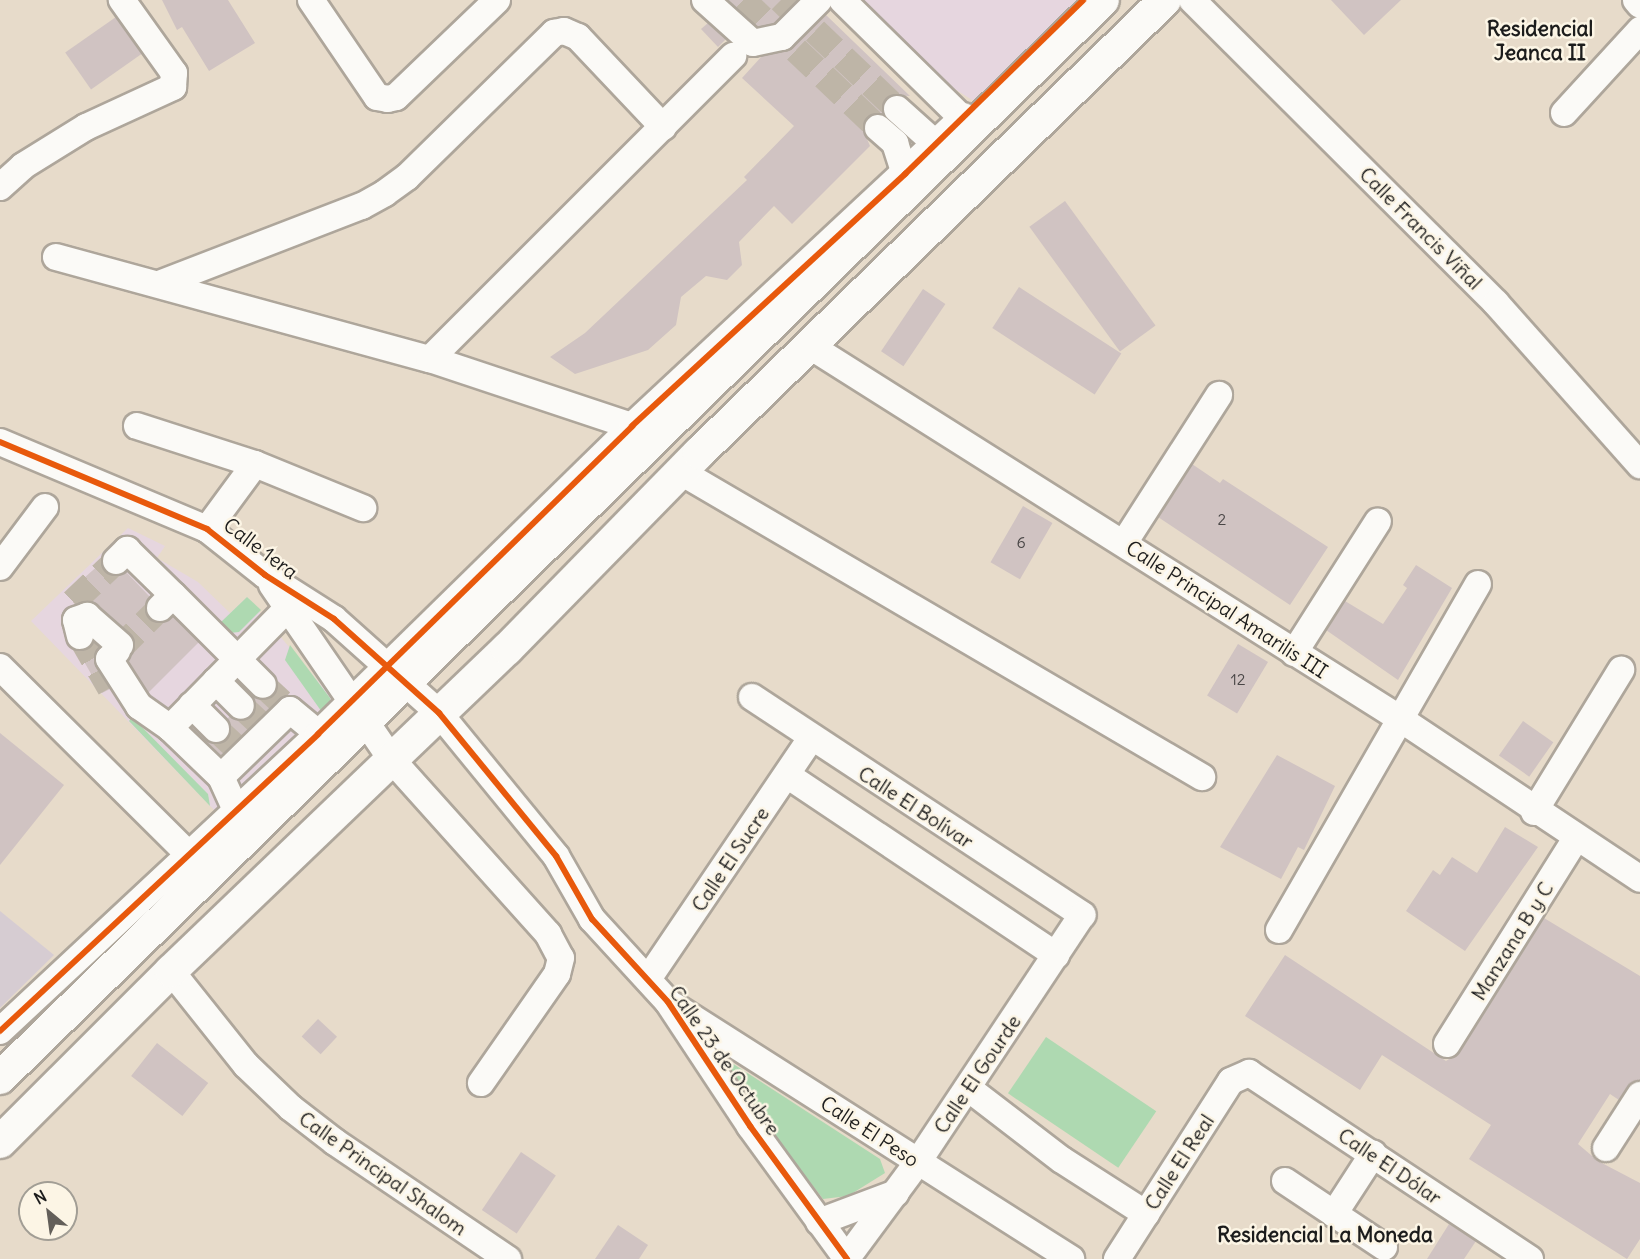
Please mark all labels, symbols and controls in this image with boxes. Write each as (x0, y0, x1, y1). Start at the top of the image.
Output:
district label: Residencial Jeanca II (1487, 16, 1593, 66)
street label: Calle Francis Viñal (1355, 162, 1487, 294)
house number: 2 (1218, 509, 1226, 529)
street label: Calle 1era (219, 512, 303, 584)
house number: 6 (1016, 532, 1026, 552)
street label: Calle Principal Amarilis III (1122, 535, 1332, 683)
house number: 12 (1230, 669, 1246, 689)
street label: Calle El Bolívar (854, 761, 978, 853)
street label: Calle El Sucre (686, 802, 774, 916)
street label: Manzana B y C (1466, 877, 1558, 1005)
street label: Calle 23 de Octubre (665, 981, 785, 1139)
street label: Calle El Gourde (929, 1010, 1025, 1138)
street label: Calle El Peso (816, 1090, 924, 1172)
street label: Calle Principal Shalom (295, 1106, 471, 1240)
street label: Calle El Real (1139, 1110, 1219, 1214)
street label: Calle El Dólar (1334, 1123, 1446, 1209)
north arrow (18, 1181, 78, 1241)
text: N (31, 1186, 50, 1208)
district label: Residencial La Moneda (1217, 1222, 1433, 1248)

